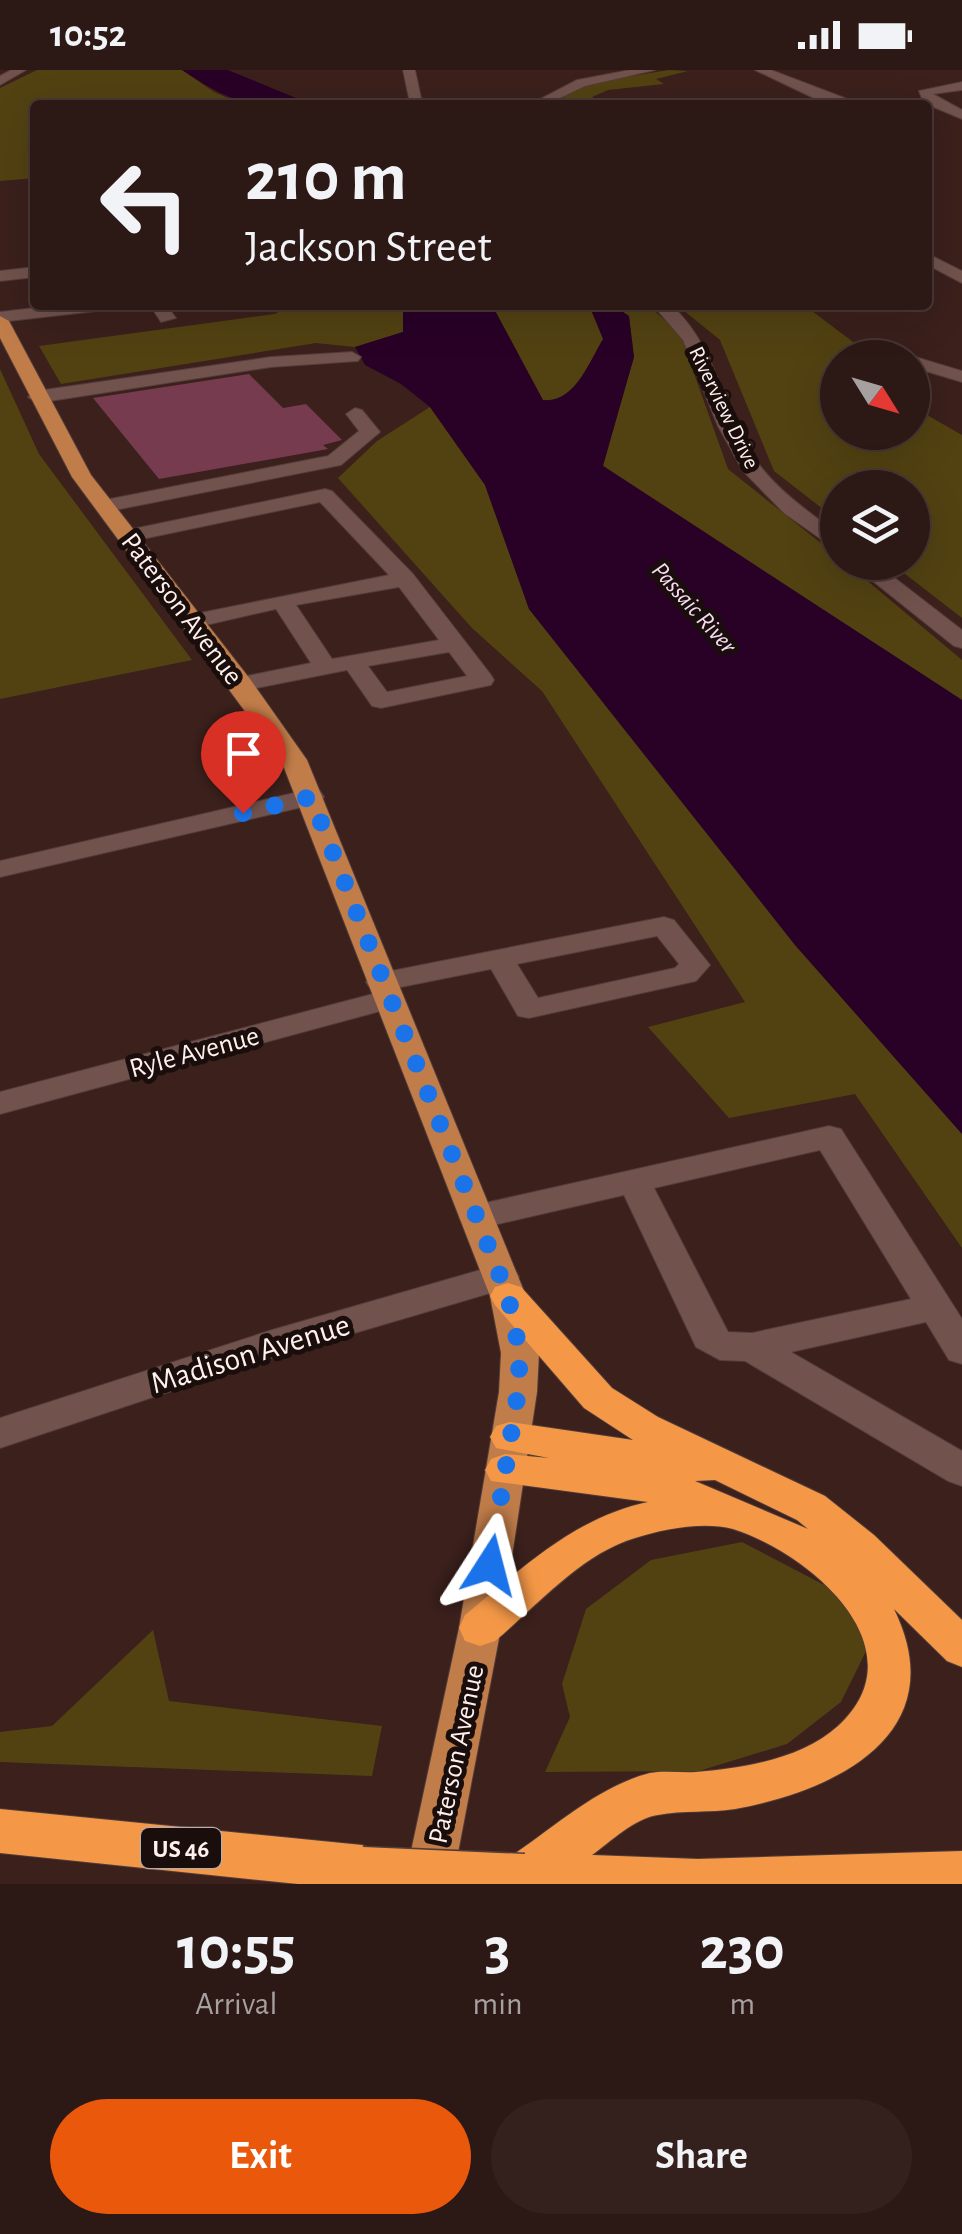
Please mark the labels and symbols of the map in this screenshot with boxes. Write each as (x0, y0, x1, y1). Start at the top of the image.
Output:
north arrow (820, 340, 930, 450)
street label: Riverview Drive (685, 343, 763, 472)
street label: Paterson Avenue (116, 528, 247, 690)
water label: Passaic River (647, 558, 741, 659)
pin (201, 711, 286, 814)
street label: Ryle Avenue (127, 1022, 262, 1084)
street label: Madison Avenue (147, 1308, 354, 1399)
position arrow (438, 1513, 542, 1617)
street label: Paterson Avenue (424, 1663, 490, 1846)
road number: US 46 (141, 1828, 221, 1868)

